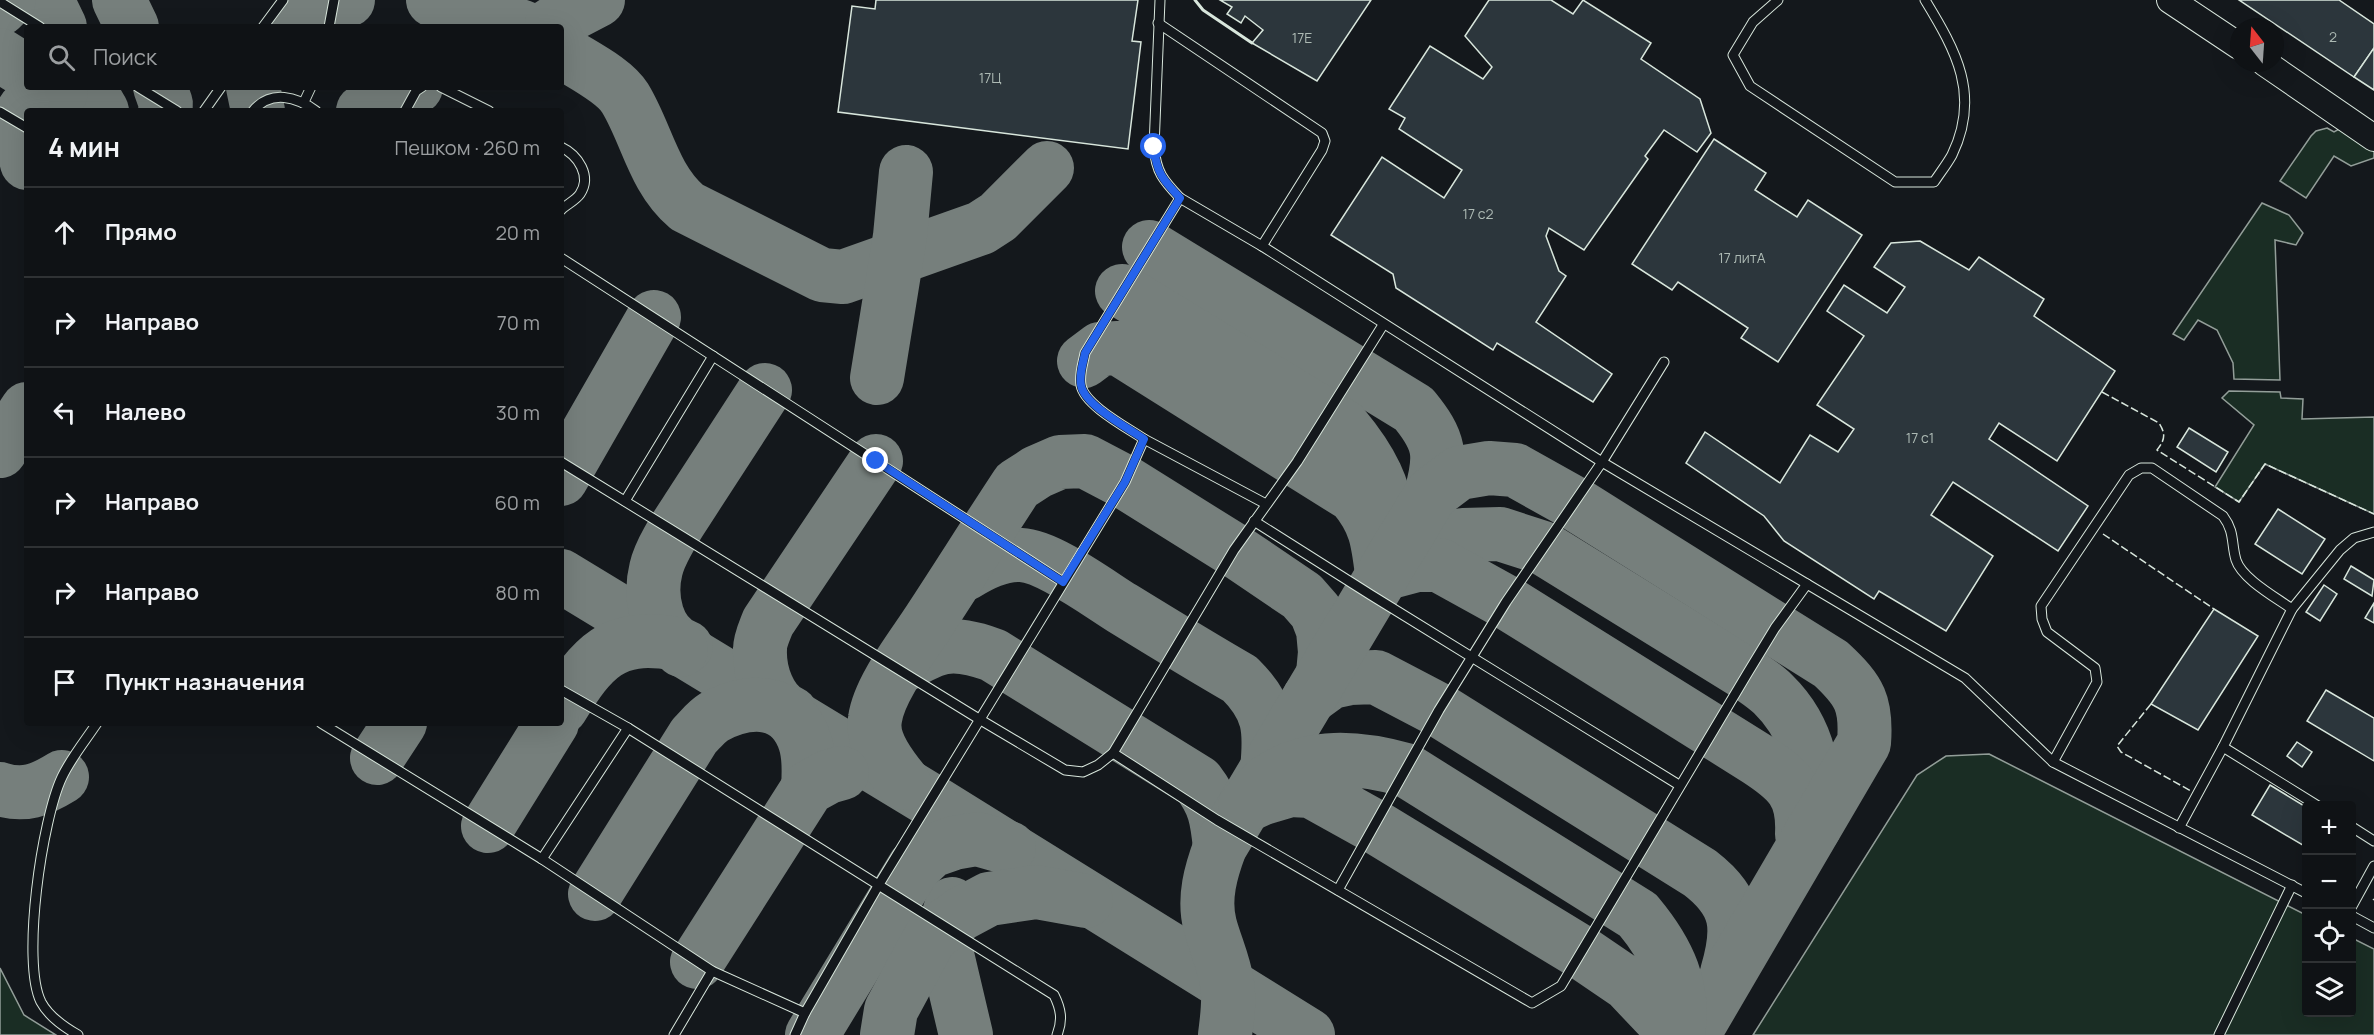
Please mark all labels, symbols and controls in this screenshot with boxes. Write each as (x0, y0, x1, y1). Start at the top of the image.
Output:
north arrow (2230, 18, 2284, 72)
search box (24, 24, 564, 90)
house number: 2 (2329, 27, 2337, 46)
house number: 17Е (1292, 28, 1312, 47)
icon: search (45, 41, 78, 74)
text: Поиск (93, 42, 157, 72)
house number: 17Ц (979, 68, 1001, 87)
text: 4 мин (48, 129, 120, 165)
route start (1140, 133, 1166, 159)
text: Пешком · 260 m (394, 134, 540, 161)
house number: 17 с2 (1462, 204, 1494, 223)
icon: ahead (48, 216, 81, 249)
text: Прямо (105, 217, 177, 247)
text: 20 m (495, 219, 540, 246)
house number: 17 литА (1718, 248, 1766, 267)
icon: right (48, 306, 81, 339)
text: Направо (105, 307, 199, 337)
text: 70 m (497, 309, 540, 336)
icon: left (48, 396, 81, 429)
text: Налево (105, 397, 186, 427)
text: 30 m (496, 399, 540, 426)
house number: 17 с1 (1906, 428, 1934, 447)
route end (862, 447, 888, 473)
icon: right (48, 486, 81, 519)
text: Направо (105, 487, 199, 517)
text: 60 m (494, 489, 540, 516)
icon: right (48, 576, 81, 609)
text: Направо (105, 577, 199, 607)
text: 80 m (495, 579, 540, 606)
icon: arrive (48, 666, 81, 699)
text: Пункт назначения (105, 667, 305, 697)
map controls (2302, 801, 2356, 1017)
button: + (2302, 801, 2356, 855)
button: − (2302, 855, 2356, 909)
button: locate (2302, 909, 2356, 963)
button: layers (2302, 963, 2356, 1017)

